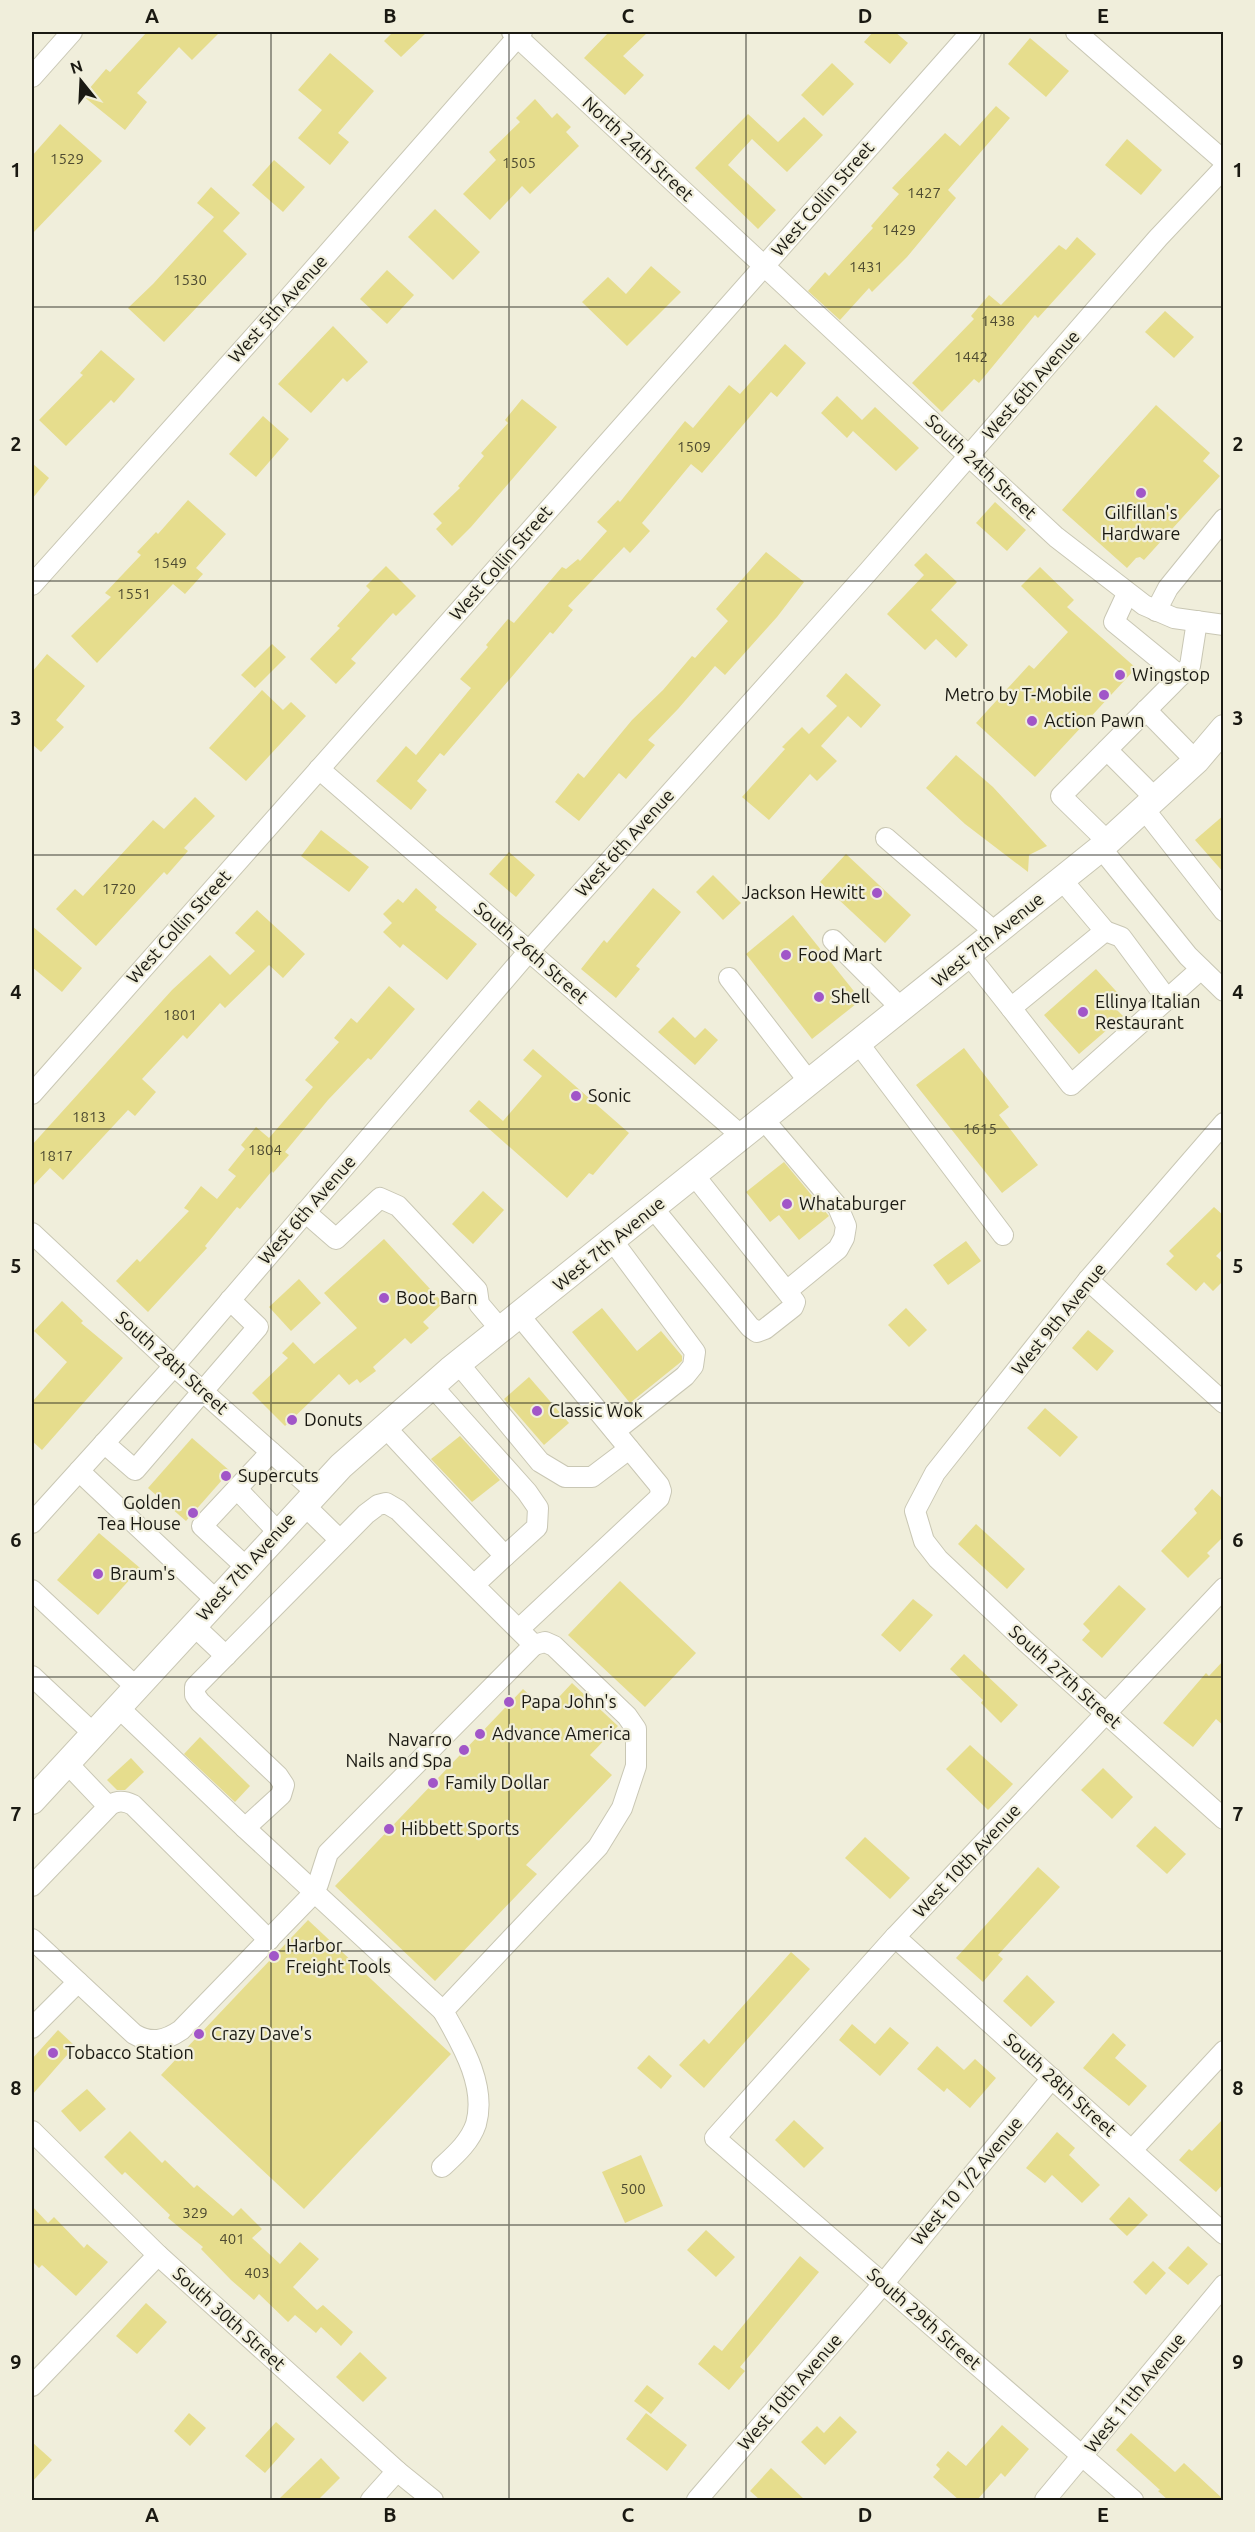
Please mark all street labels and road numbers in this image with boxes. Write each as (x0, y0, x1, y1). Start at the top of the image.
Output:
street label: North 24th Street (579, 92, 698, 205)
street label: West Collin Street (767, 137, 877, 260)
street label: West 5th Avenue (224, 251, 331, 366)
street label: West 6th Avenue (978, 326, 1083, 443)
street label: South 24th Street (922, 410, 1041, 523)
street label: West Collin Street (445, 501, 555, 624)
street label: West 6th Avenue (571, 785, 678, 900)
street label: West Collin Street (122, 866, 234, 987)
street label: West 7th Avenue (928, 888, 1047, 990)
street label: South 26th Street (471, 898, 592, 1007)
street label: West 6th Avenue (254, 1151, 359, 1268)
street label: West 7th Avenue (549, 1192, 668, 1294)
street label: West 9th Avenue (1007, 1259, 1109, 1378)
street label: South 28th Street (113, 1307, 233, 1418)
street label: West 7th Avenue (192, 1509, 299, 1624)
street label: South 27th Street (1006, 1621, 1126, 1732)
street label: West 10th Avenue (909, 1799, 1024, 1921)
street label: South 28th Street (1001, 2029, 1121, 2140)
street label: West 10 1/2 Avenue (907, 2112, 1026, 2249)
street label: South 30th Street (170, 2263, 290, 2374)
street label: South 29th Street (864, 2264, 985, 2373)
street label: West 10th Avenue (733, 2329, 845, 2454)
street label: West 11th Avenue (1080, 2329, 1188, 2456)

